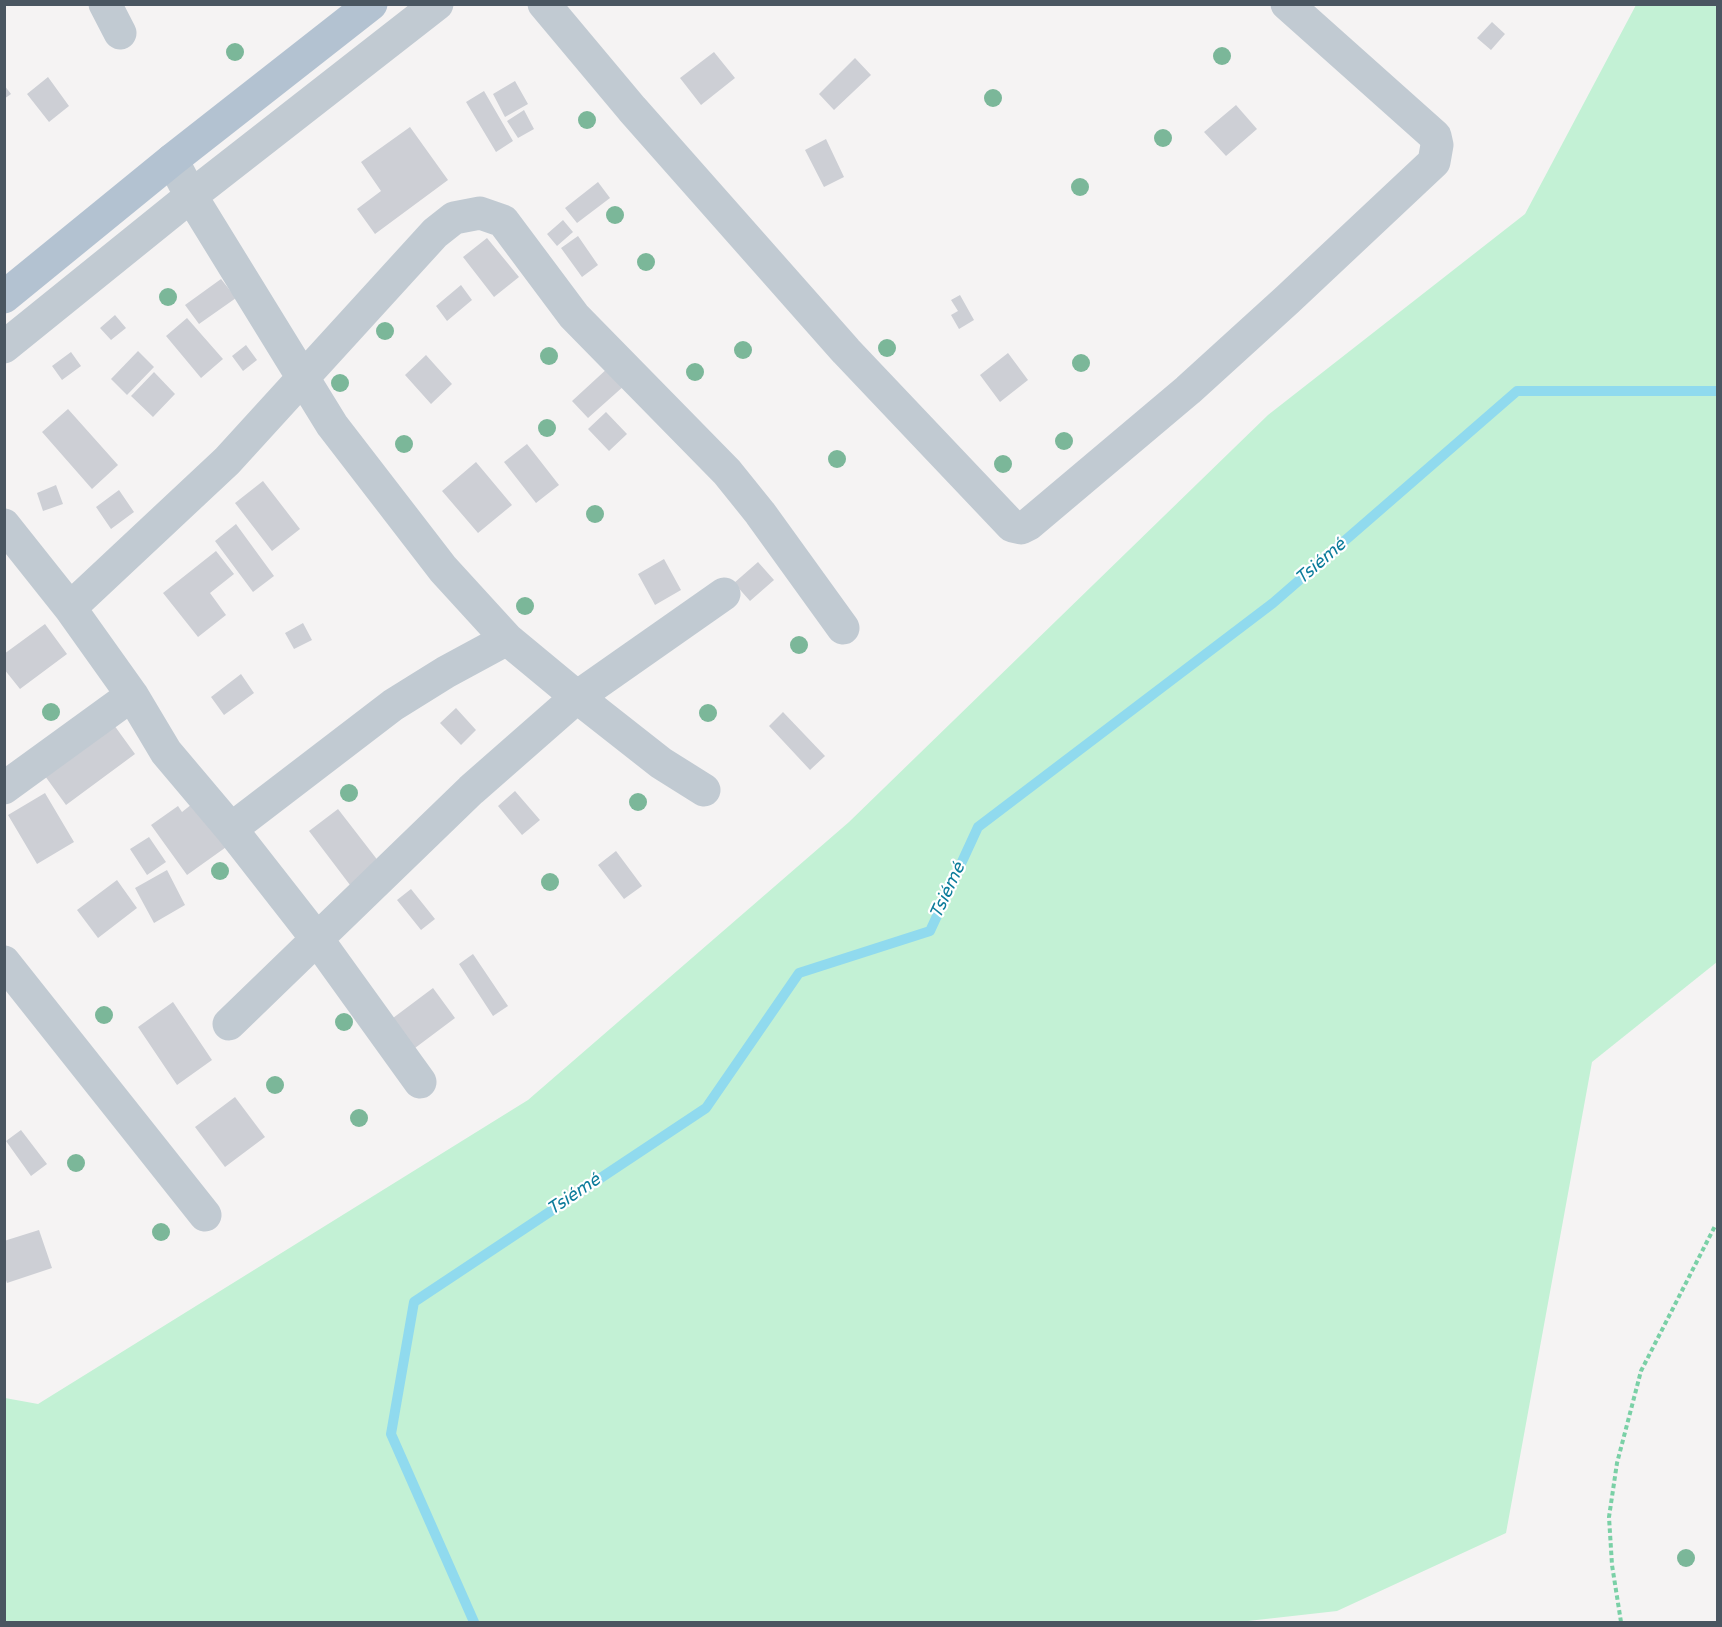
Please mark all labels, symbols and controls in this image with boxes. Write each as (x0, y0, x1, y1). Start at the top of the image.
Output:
water label: Tsiémé (1291, 534, 1351, 590)
water label: Tsiémé (926, 859, 970, 923)
water label: Tsiémé (543, 1169, 605, 1221)

